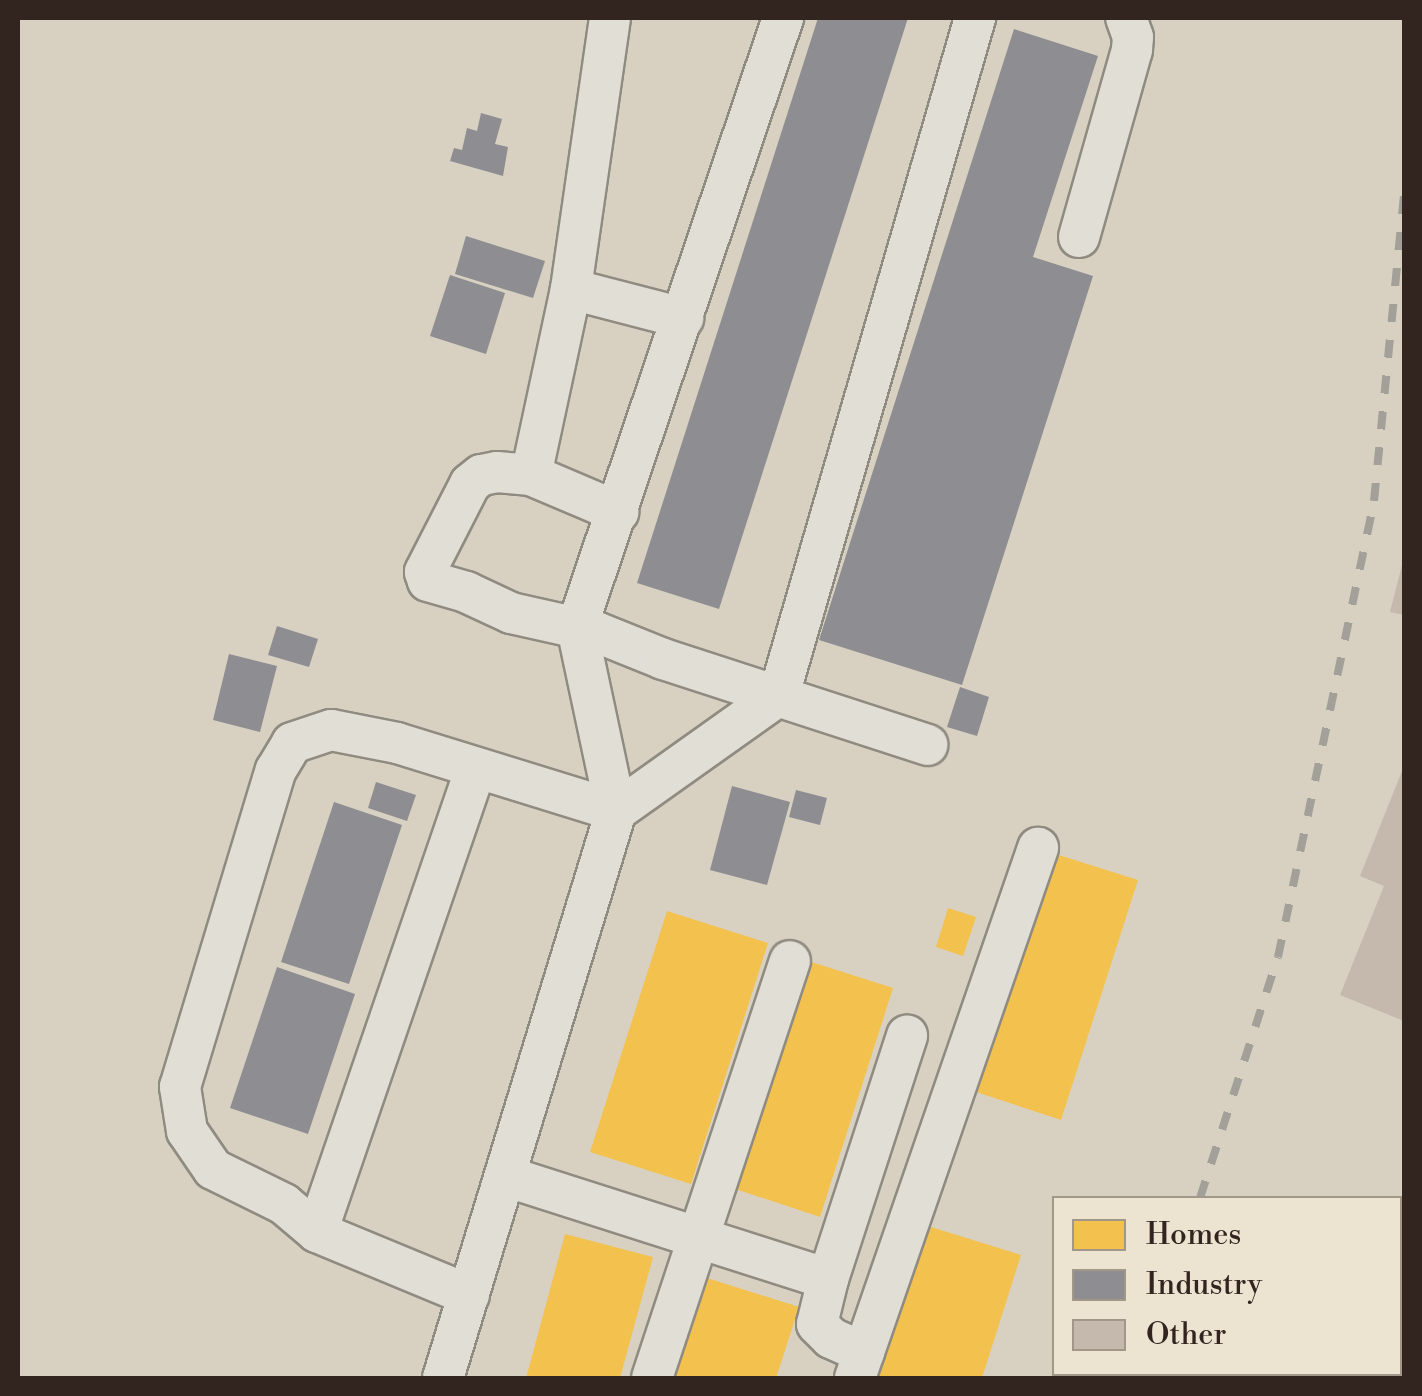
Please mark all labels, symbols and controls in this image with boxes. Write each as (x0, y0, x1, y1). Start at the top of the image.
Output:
legend (1052, 1196, 1402, 1376)
text: Homes (1146, 1216, 1241, 1254)
text: Industry (1146, 1266, 1262, 1304)
text: Other (1146, 1316, 1226, 1354)

